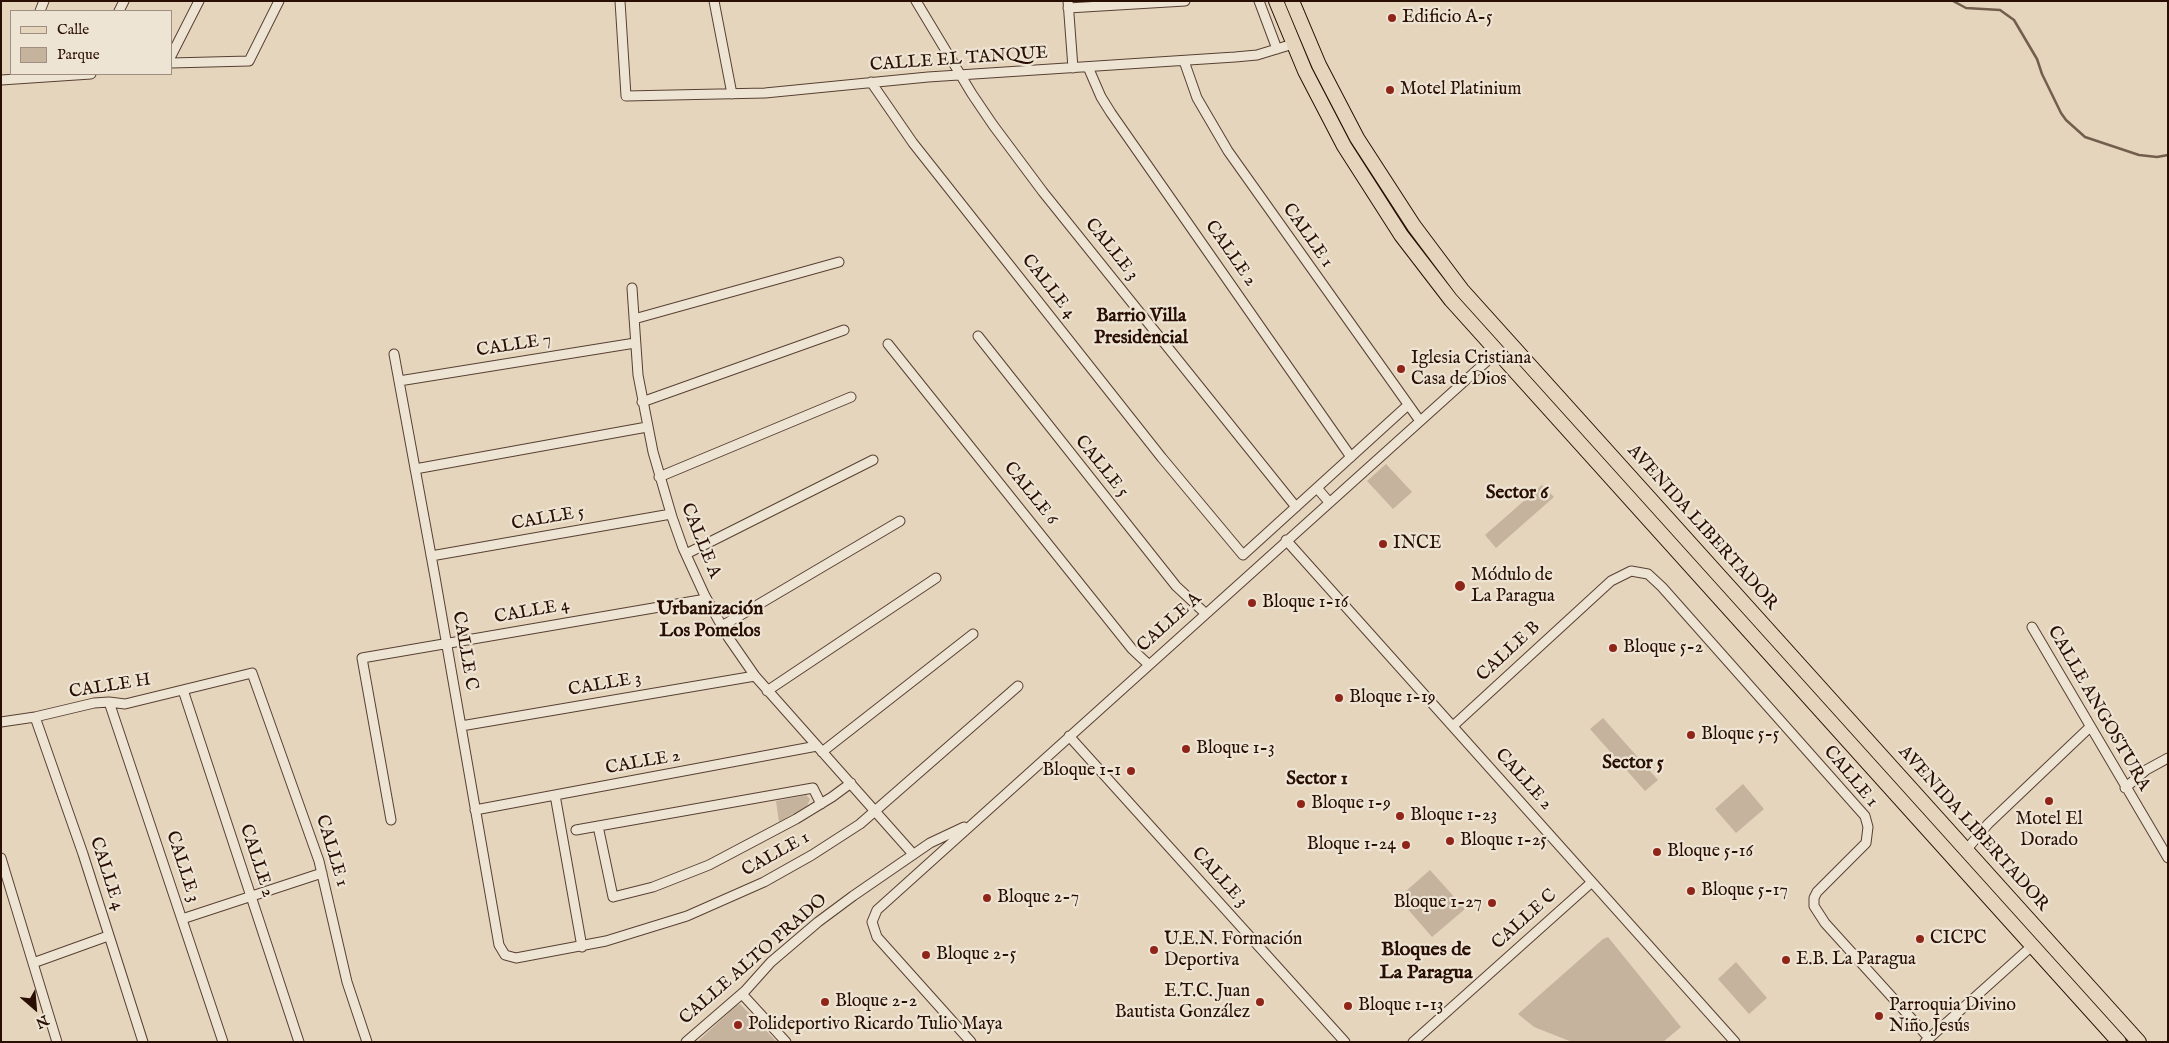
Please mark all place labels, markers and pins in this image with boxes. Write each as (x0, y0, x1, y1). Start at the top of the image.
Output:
place label: Edificio A-5 (1402, 7, 1492, 29)
marker: Edificio A-5 (1386, 12, 1398, 24)
place label: Motel Platinium (1400, 79, 1521, 101)
marker: Motel Platinium (1384, 84, 1396, 96)
place label: Iglesia Cristiana Casa de Dios (1411, 348, 1531, 390)
marker: Iglesia Cristiana Casa de Dios (1395, 363, 1407, 375)
place label: INCE (1393, 533, 1441, 555)
marker: INCE (1377, 538, 1389, 550)
place label: Módulo de La Paragua (1471, 565, 1555, 608)
marker: Módulo de La Paragua (1453, 579, 1467, 593)
place label: Bloque 1-16 (1262, 592, 1348, 614)
marker: Bloque 1-16 (1246, 597, 1258, 609)
place label: Bloque 5-2 (1623, 637, 1703, 659)
marker: Bloque 5-2 (1607, 642, 1619, 654)
place label: Bloque 1-19 (1349, 687, 1435, 709)
marker: Bloque 1-19 (1333, 692, 1345, 704)
place label: Bloque 5-5 (1701, 724, 1779, 746)
marker: Bloque 5-5 (1685, 729, 1697, 741)
place label: Bloque 1-3 (1196, 738, 1275, 760)
marker: Bloque 1-3 (1180, 743, 1192, 755)
place label: Bloque 1-1 (1042, 760, 1121, 782)
marker: Bloque 1-1 (1125, 765, 1137, 777)
place label: Bloque 1-9 (1311, 793, 1391, 815)
marker: Motel El Dorado (2043, 795, 2055, 807)
marker: Bloque 1-9 (1295, 798, 1307, 810)
place label: Bloque 1-23 (1410, 805, 1497, 827)
place label: Motel El Dorado (2015, 809, 2083, 852)
marker: Bloque 1-23 (1394, 810, 1406, 822)
place label: Bloque 1-25 (1460, 830, 1547, 852)
place label: Bloque 1-24 (1307, 834, 1396, 856)
marker: Bloque 1-25 (1444, 835, 1456, 847)
marker: Bloque 1-24 (1400, 839, 1412, 851)
place label: Bloque 5-16 (1667, 841, 1753, 863)
marker: Bloque 5-16 (1651, 846, 1663, 858)
place label: Bloque 5-17 (1701, 880, 1788, 902)
marker: Bloque 5-17 (1685, 885, 1697, 897)
place label: Bloque 2-7 (997, 887, 1079, 909)
marker: Bloque 2-7 (981, 892, 993, 904)
place label: Bloque 1-27 (1393, 892, 1482, 914)
marker: Bloque 1-27 (1486, 897, 1498, 909)
place label: CICPC (1930, 928, 1987, 950)
place label: U.E.N. Formación Deportiva (1164, 929, 1302, 972)
marker: CICPC (1914, 933, 1926, 945)
place label: Bloque 2-5 (936, 944, 1016, 966)
marker: U.E.N. Formación Deportiva (1148, 944, 1160, 956)
marker: Bloque 2-5 (920, 949, 932, 961)
place label: E.B. La Paragua (1796, 949, 1916, 971)
marker: E.B. La Paragua (1780, 954, 1792, 966)
place label: E.T.C. Juan Bautista González (1115, 981, 1250, 1024)
place label: Bloque 2-2 (835, 991, 917, 1013)
place label: Bloque 1-13 (1358, 995, 1443, 1017)
place label: Parroquia Divino Niño Jesús (1889, 995, 2016, 1038)
marker: Bloque 2-2 (819, 996, 831, 1008)
marker: E.T.C. Juan Bautista González (1254, 996, 1266, 1008)
marker: Bloque 1-13 (1342, 1000, 1354, 1012)
marker: Parroquia Divino Niño Jesús (1873, 1010, 1885, 1022)
place label: Polideportivo Ricardo Tulio Maya (748, 1014, 1002, 1036)
marker: Polideportivo Ricardo Tulio Maya (732, 1019, 744, 1031)

